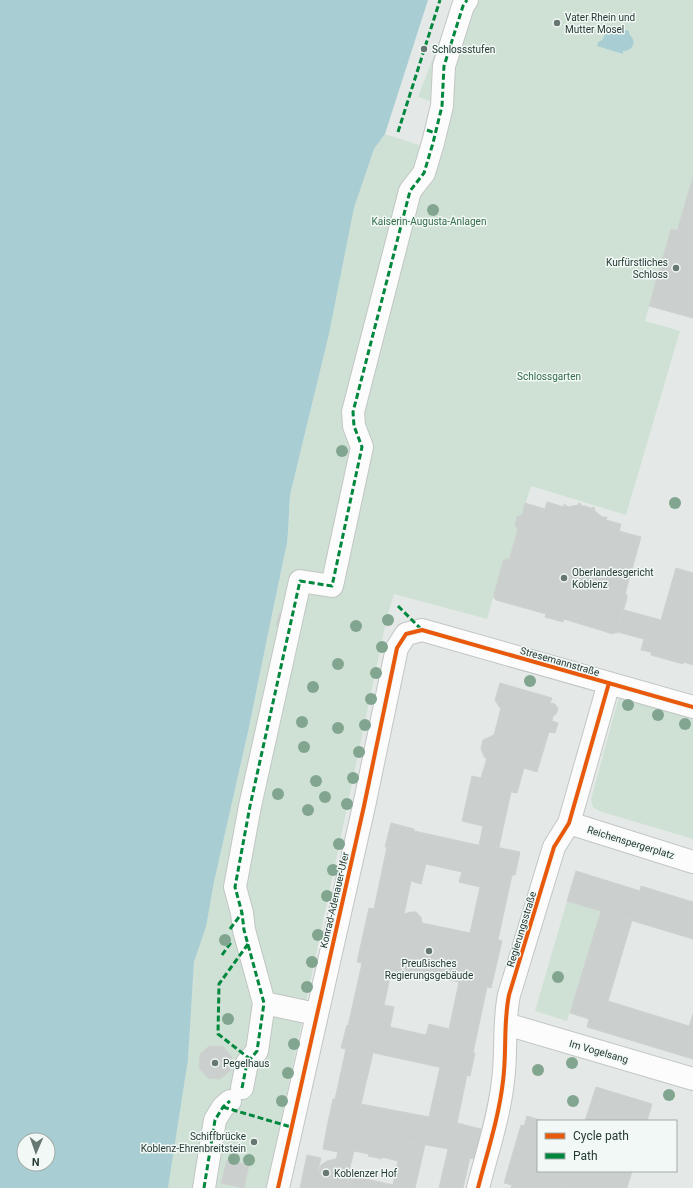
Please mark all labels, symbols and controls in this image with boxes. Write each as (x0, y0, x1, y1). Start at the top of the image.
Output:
place label: Vater Rhein und Mutter Mosel (565, 12, 635, 35)
marker: Vater Rhein und Mutter Mosel (552, 18, 562, 28)
marker: Schlossstufen (419, 44, 429, 54)
place label: Schlossstufen (432, 44, 495, 55)
park label: Kaiserin-Augusta-Anlagen (372, 216, 486, 227)
place label: Kurfürstliches Schloss (606, 257, 668, 280)
marker: Kurfürstliches Schloss (671, 263, 681, 273)
park label: Schlossgarten (517, 371, 581, 382)
place label: Oberlandesgericht Koblenz (572, 567, 653, 590)
marker: Oberlandesgericht Koblenz (559, 573, 569, 583)
street label: Stresemannstraße (519, 645, 601, 678)
street label: Reichenspergerplatz (586, 824, 676, 861)
street label: Konrad-Adenauer-Ufer (318, 850, 351, 949)
street label: Regierungsstraße (505, 890, 538, 968)
marker: Preußisches Regierungsgebäude (424, 946, 434, 956)
place label: Preußisches Regierungsgebäude (385, 958, 473, 981)
street label: Im Vogelsang (568, 1038, 630, 1065)
marker: Pegelhaus (210, 1058, 220, 1068)
place label: Pegelhaus (223, 1058, 270, 1069)
legend (537, 1120, 677, 1172)
text: Cycle path (573, 1129, 629, 1143)
place label: Schiffbrücke Koblenz-Ehrenbreitstein (141, 1131, 246, 1154)
north arrow (16, 1132, 56, 1172)
marker: Schiffbrücke Koblenz-Ehrenbreitstein (249, 1137, 259, 1147)
text: Path (573, 1149, 598, 1163)
text: N (31, 1155, 40, 1168)
marker: Koblenzer Hof (321, 1168, 331, 1178)
place label: Koblenzer Hof (334, 1168, 398, 1179)

